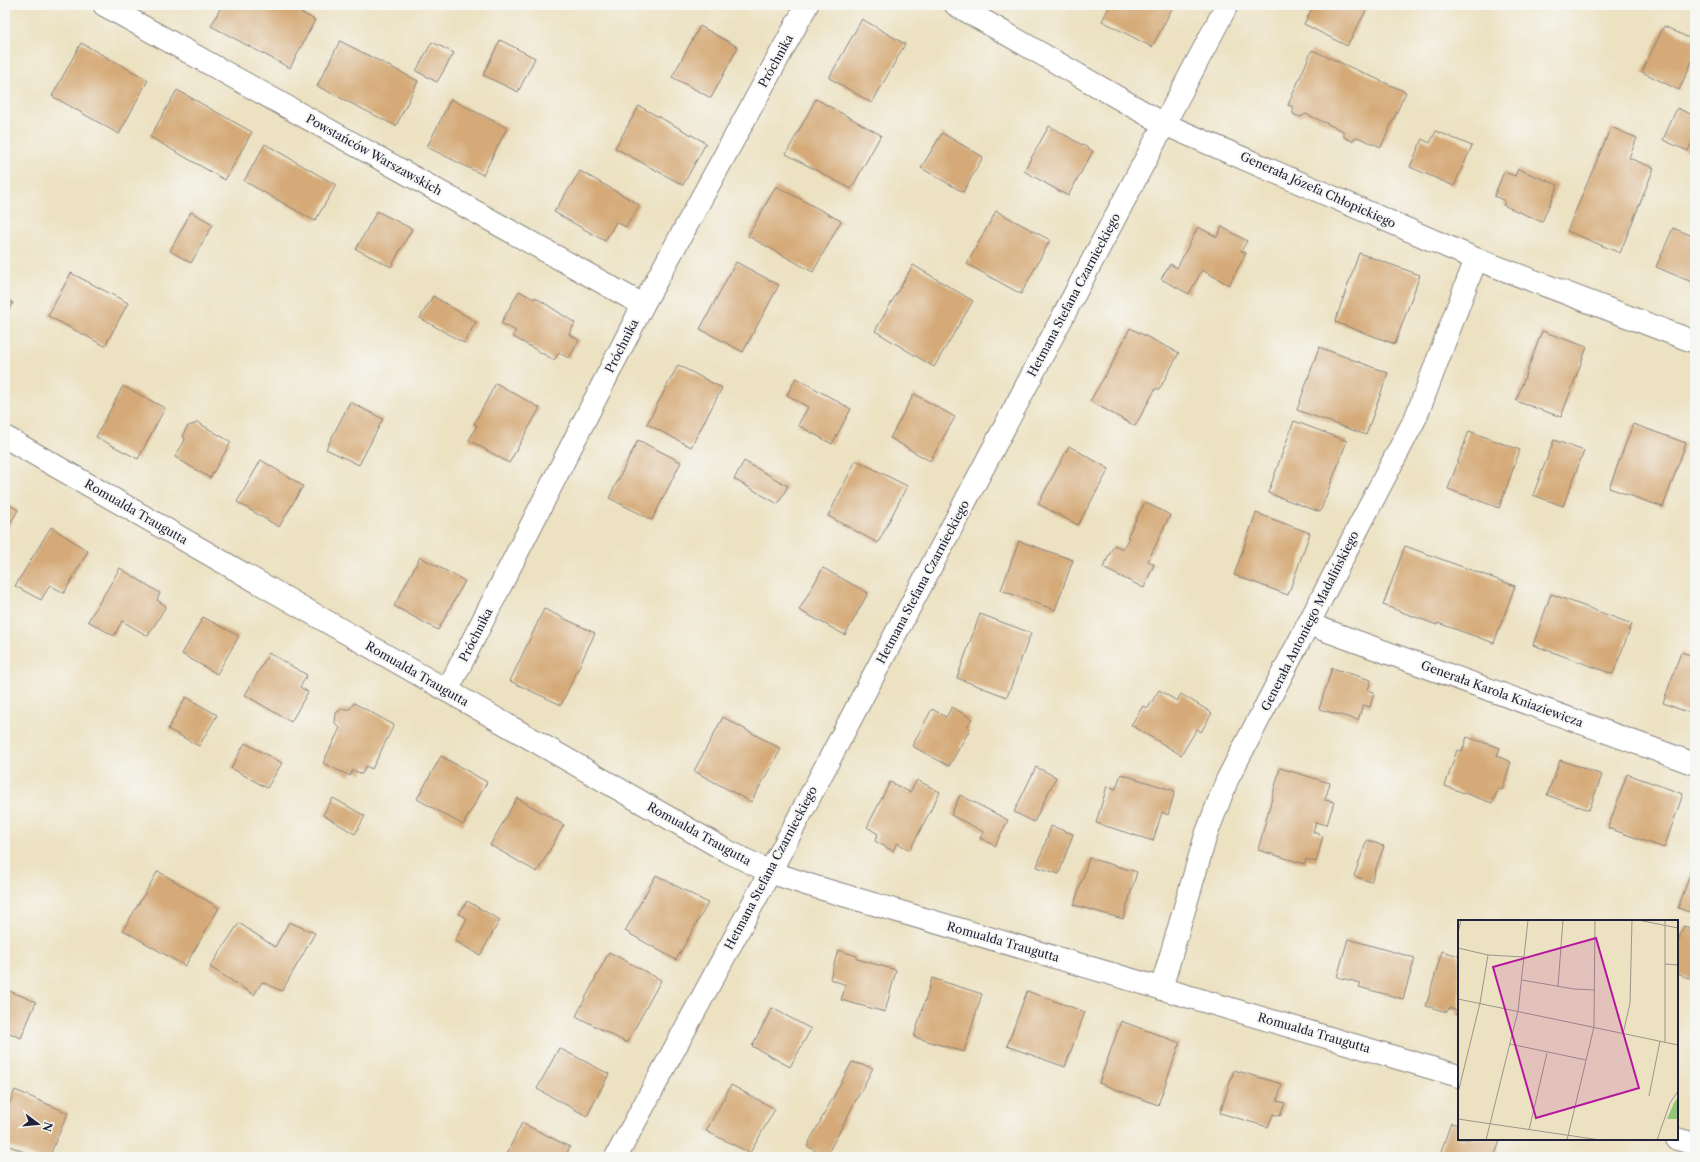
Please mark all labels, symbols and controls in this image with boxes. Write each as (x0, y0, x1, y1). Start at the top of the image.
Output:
street label: Próchnika (755, 31, 797, 90)
street label: Powstańców Warszawskich (304, 111, 445, 199)
street label: Generała Józefa Chłopickiego (1238, 148, 1398, 231)
street label: Hetmana Stefana Czarnieckiego (1024, 210, 1123, 379)
street label: Próchnika (602, 316, 642, 375)
street label: Romualda Traugutta (82, 476, 191, 547)
street label: Hetmana Stefana Czarnieckiego (873, 497, 972, 666)
street label: Generała Antoniego Madalińskiego (1257, 528, 1362, 713)
street label: Próchnika (456, 605, 496, 664)
street label: Romualda Traugutta (363, 638, 472, 709)
street label: Generała Karola Kniaziewicza (1419, 657, 1586, 730)
street label: Hetmana Stefana Czarnieckiego (721, 783, 820, 952)
street label: Romualda Traugutta (645, 799, 754, 869)
street label: Romualda Traugutta (945, 918, 1062, 965)
inset map (1458, 920, 1678, 1140)
street label: Romualda Traugutta (1256, 1009, 1373, 1056)
north arrow (18, 1104, 58, 1144)
text: N (39, 1120, 56, 1134)

